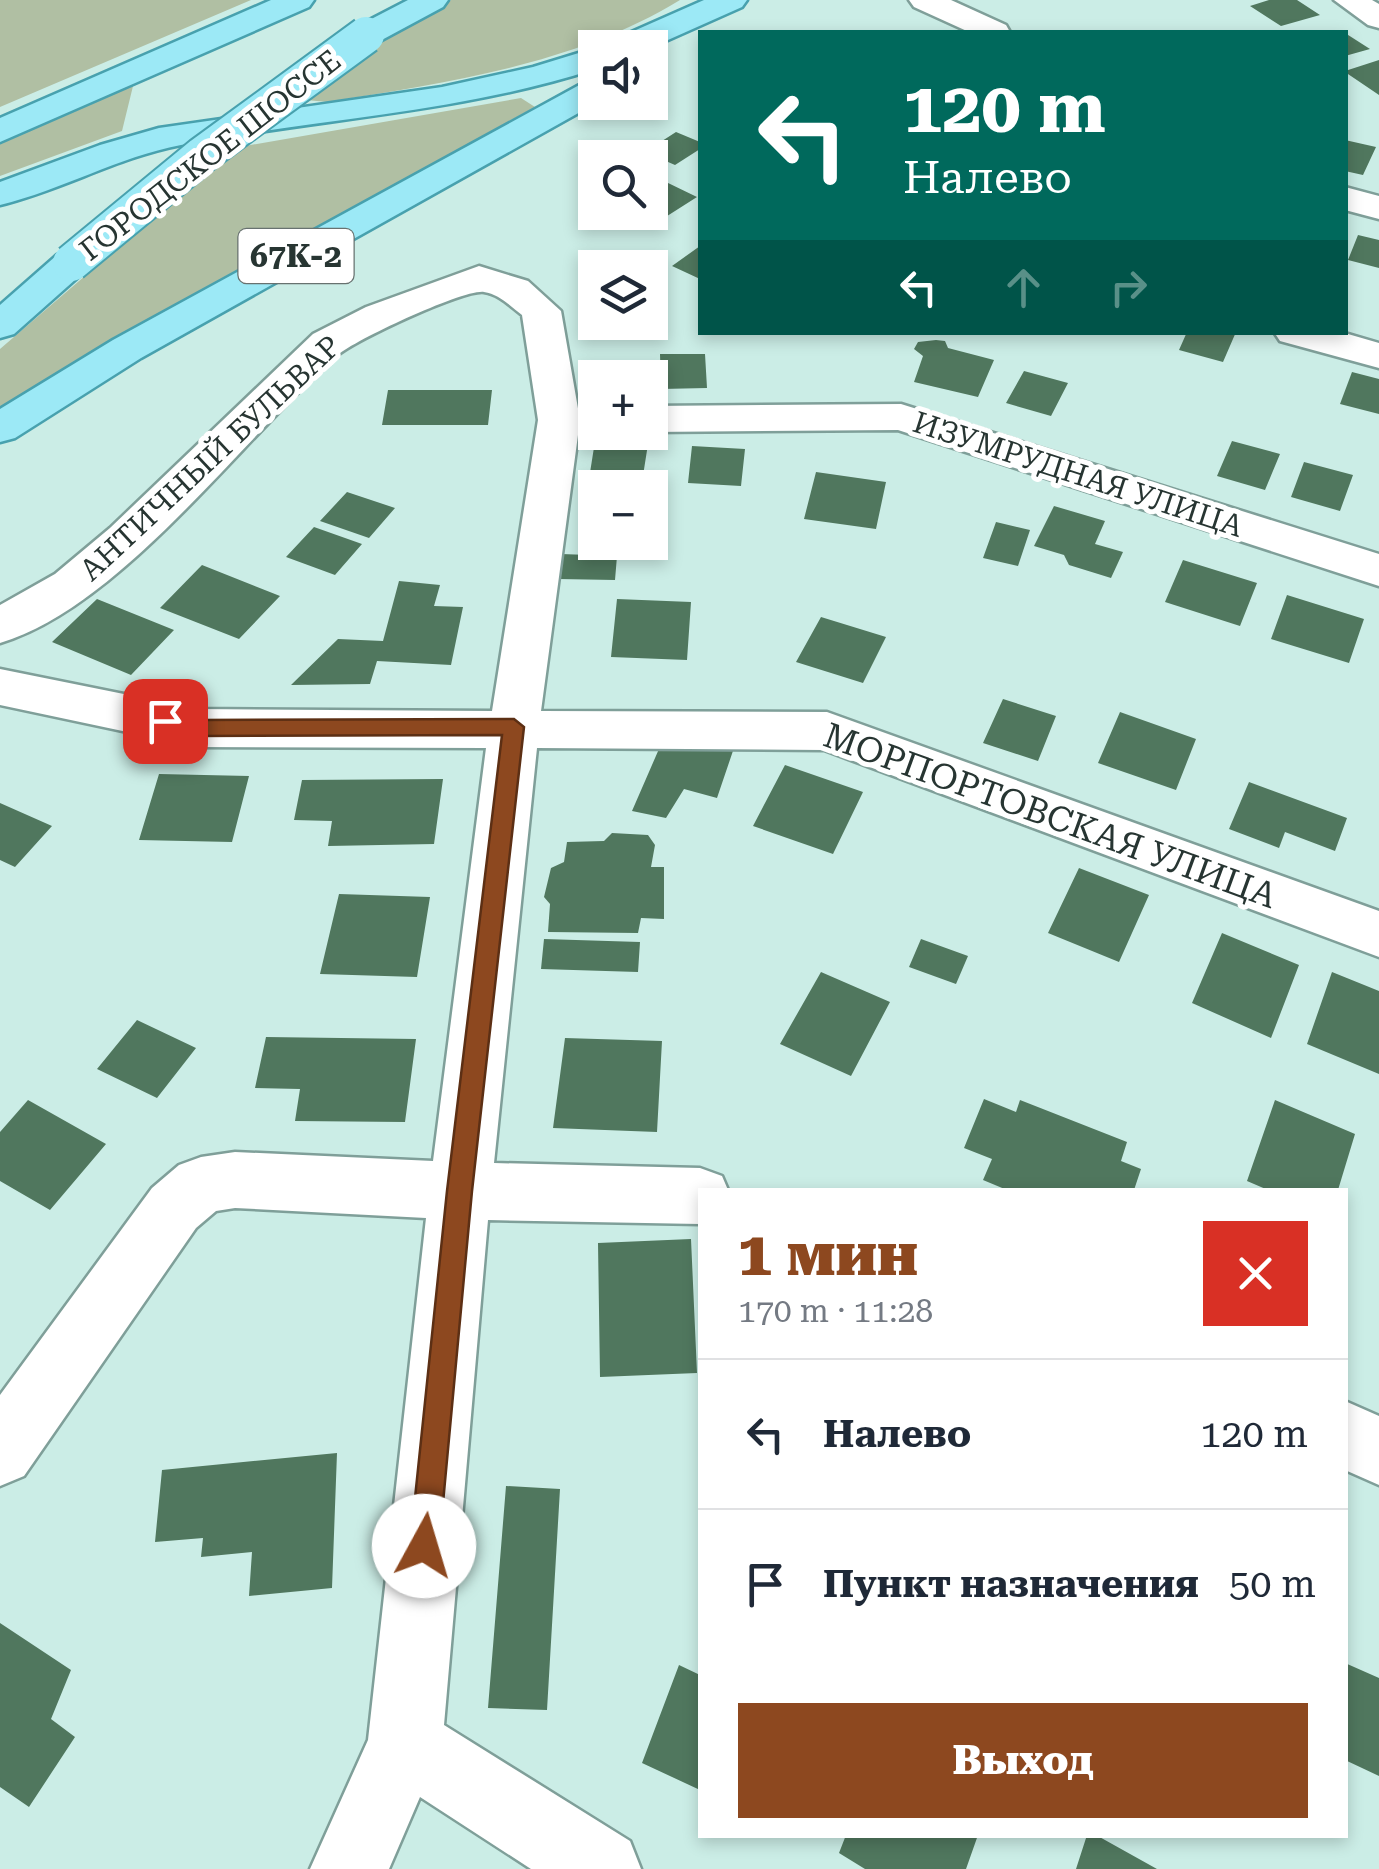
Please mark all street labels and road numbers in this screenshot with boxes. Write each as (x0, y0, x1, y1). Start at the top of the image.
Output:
street label: ГОРОДСКОЕ ШОССЕ (73, 42, 347, 268)
road number: 67К-2 (238, 229, 354, 283)
street label: АНТИЧНЫЙ БУЛЬВАР (73, 328, 347, 588)
street label: ИЗУМРУДНАЯ УЛИЦА (909, 404, 1247, 544)
street label: МОРПОРТОВСКАЯ УЛИЦА (818, 715, 1282, 917)

